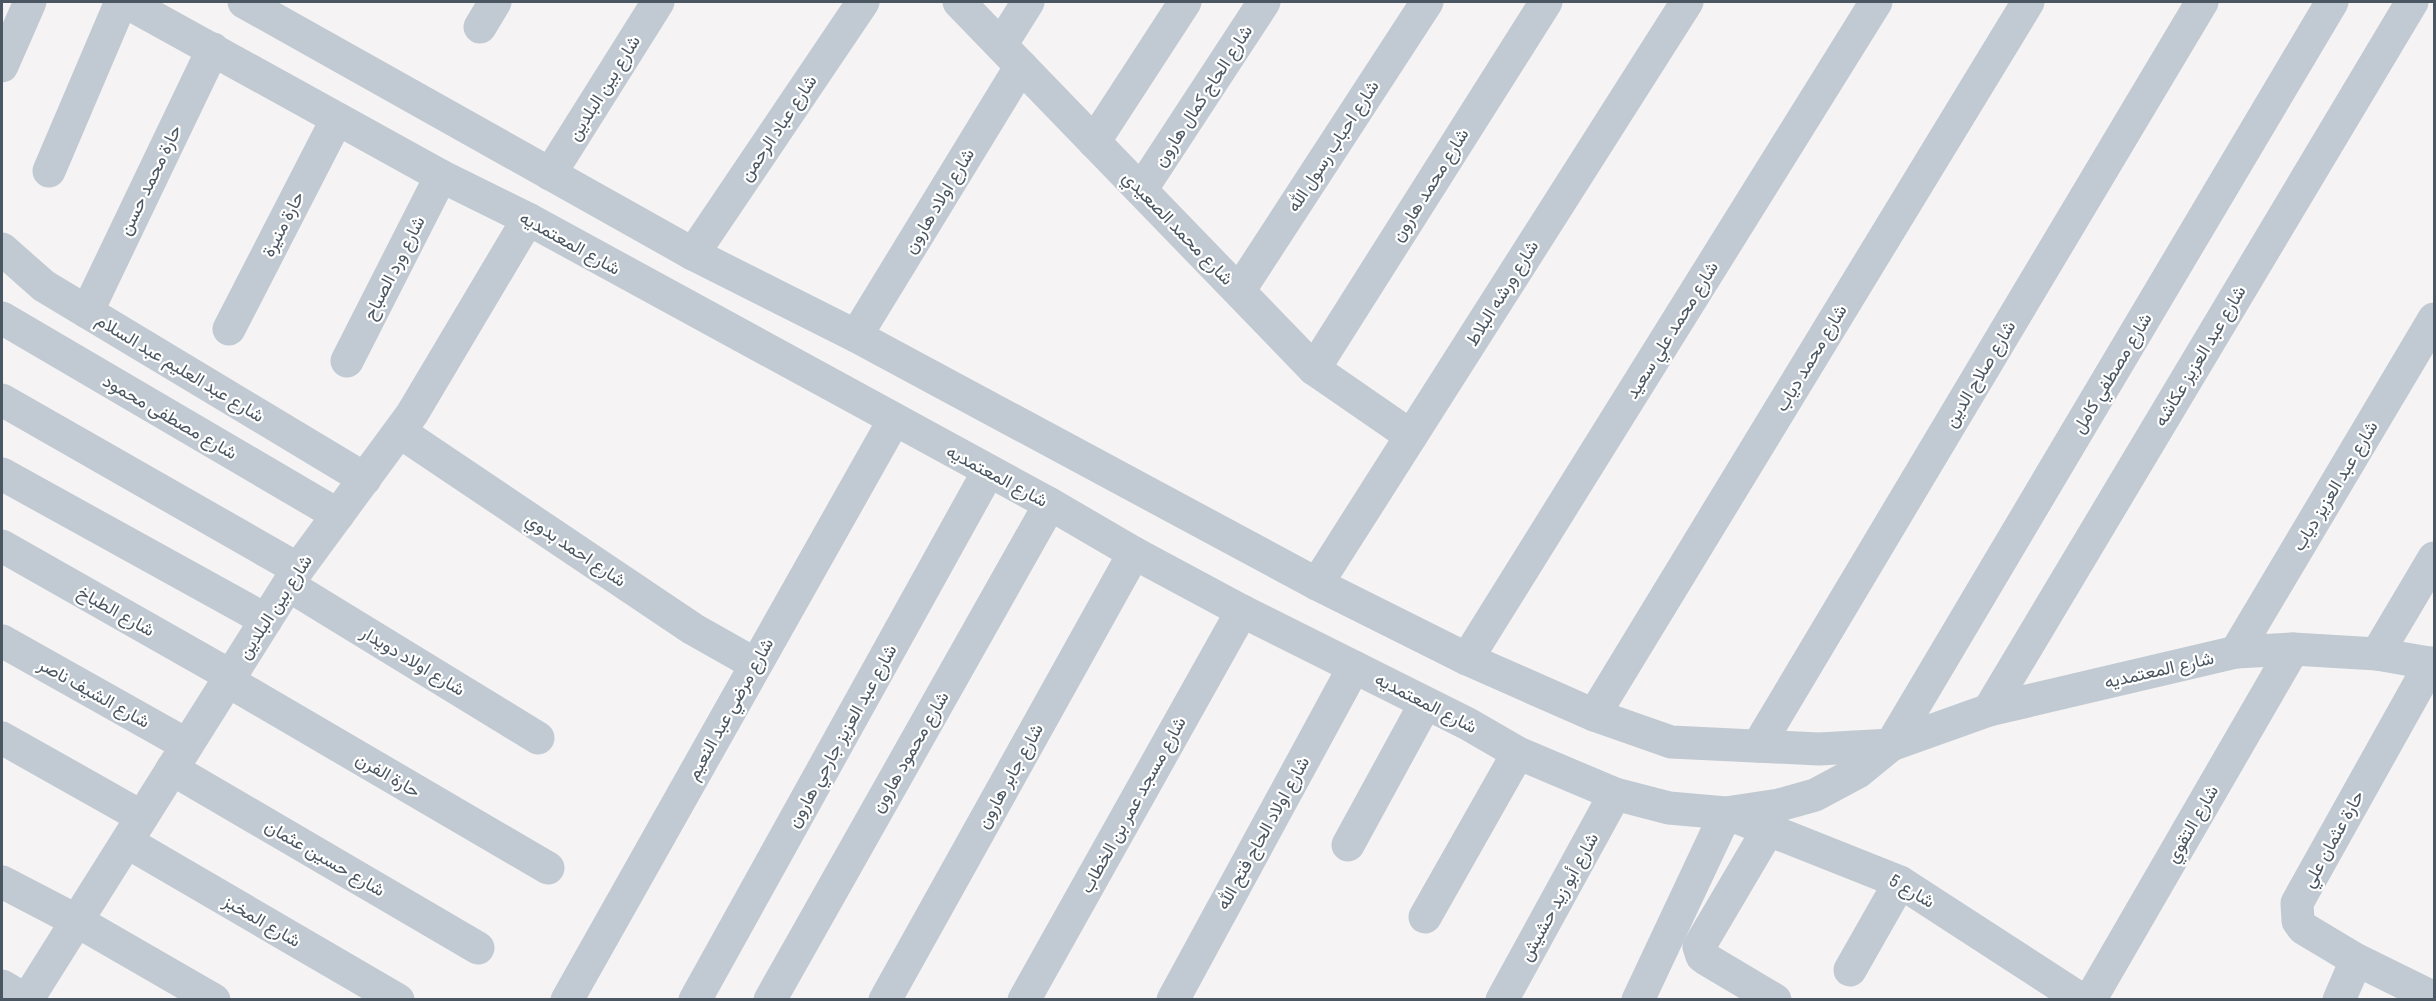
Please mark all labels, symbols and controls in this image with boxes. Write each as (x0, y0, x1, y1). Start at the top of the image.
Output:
street label: شارع الحاج كمال هارون (1147, 20, 1258, 172)
street label: شارع بين البلدين (561, 30, 646, 145)
street label: شارع عباد الرحمن (733, 69, 823, 186)
street label: شارع احباب رسول الله (1281, 75, 1385, 217)
street label: حارة محمد حسن (112, 120, 187, 239)
street label: شارع محمد هارون (1385, 123, 1474, 246)
street label: شارع اولاد هارون (897, 143, 980, 258)
street label: شارع محمد الصعيدي (1115, 165, 1239, 292)
street label: حارة منيرة (255, 187, 310, 261)
street label: شارع المعتمديه (515, 205, 625, 281)
street label: شارع ورد الصباح (357, 211, 430, 324)
street label: شارع ورشه البلاط (1459, 235, 1544, 350)
street label: شارع محمد علي سعيد (1619, 256, 1726, 405)
street label: شارع عبد العزيز عكاشه (2148, 281, 2252, 431)
street label: شارع محمد دياب (1769, 300, 1852, 416)
street label: شارع عبد العليم عبد السلام (91, 307, 269, 428)
street label: شارع مصطفي كامل (2066, 308, 2160, 439)
street label: شارع صلاح الدين (1938, 316, 2021, 432)
street label: شارع مصطفى محمود (99, 368, 242, 465)
street label: شارع عبد العزيز دياب (2286, 416, 2383, 556)
street label: شارع المعتمديه (942, 438, 1052, 513)
street label: شارع احمد بدوي (519, 507, 631, 595)
street label: شارع بين البلدين (231, 550, 318, 664)
street label: شارع الطباخ (73, 579, 159, 642)
street label: شارع اولاد دويدار (356, 619, 470, 702)
street label: شارع مرضي عبد النعيم (680, 633, 782, 786)
street label: شارع عبد العزيز جارحي هارون (781, 640, 905, 833)
street label: شارع المعتمديه (2102, 645, 2216, 694)
street label: شارع الشيف ناصر (33, 651, 155, 734)
street label: شارع المعتمديه (1371, 666, 1482, 739)
street label: شارع محمود هارون (865, 686, 955, 817)
street label: شارع مسجد عمر بن الخطاب (1074, 712, 1192, 898)
street label: شارع جابر هارون (970, 719, 1049, 833)
street label: حارة الفرن (351, 746, 425, 803)
street label: شارع اولاد الحاج فتح الله (1210, 752, 1315, 914)
street label: شارع التقوي (2159, 780, 2227, 869)
street label: حارة عثمان علي (2295, 785, 2372, 893)
street label: شارع حسين عثمان (261, 813, 390, 902)
street label: شارع أبو زيد حشيش (1513, 828, 1604, 966)
street label: شارع 5 (1885, 868, 1940, 914)
street label: شارع المخبز (218, 888, 306, 953)

